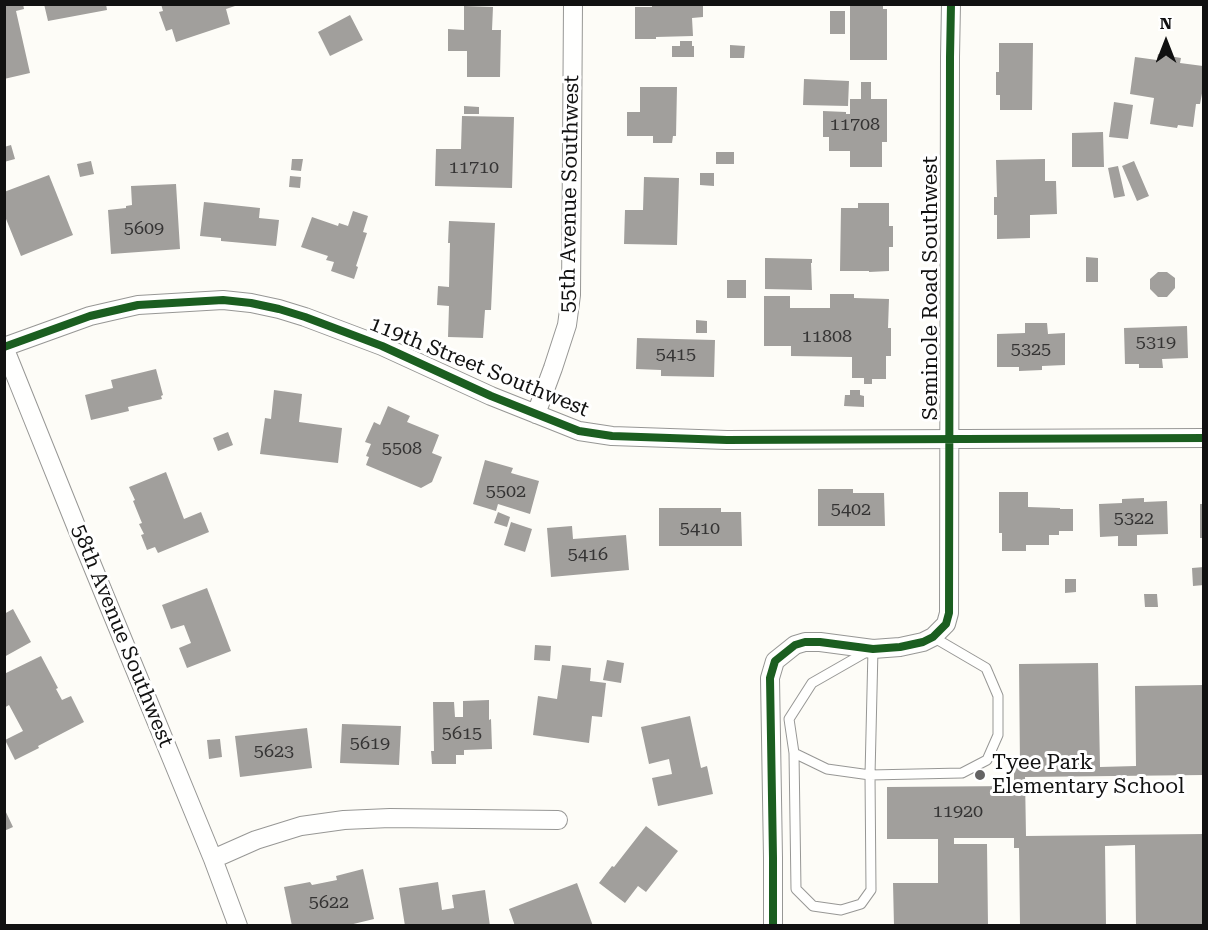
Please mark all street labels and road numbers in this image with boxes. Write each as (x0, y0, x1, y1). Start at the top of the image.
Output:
street label: 55th Avenue Southwest (555, 75, 585, 313)
street label: Seminole Road Southwest (918, 156, 944, 420)
street label: 119th Street Southwest (366, 311, 592, 423)
street label: 58th Avenue Southwest (66, 521, 178, 751)

